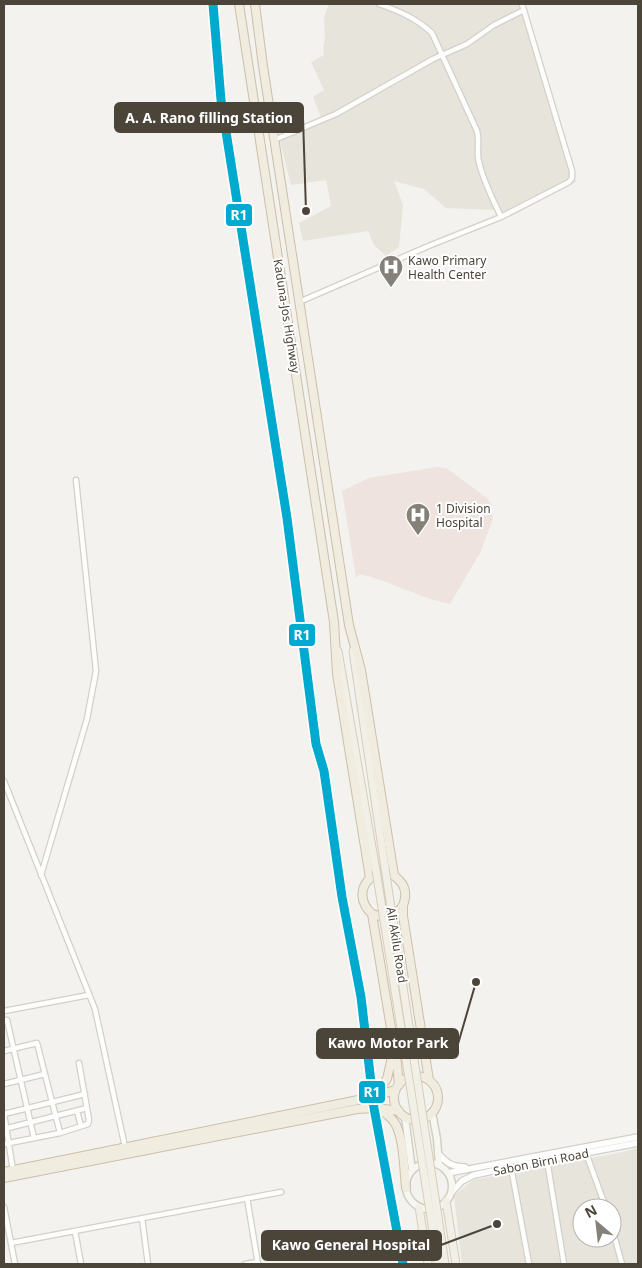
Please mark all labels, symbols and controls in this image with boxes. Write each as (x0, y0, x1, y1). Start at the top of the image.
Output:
callout: A. A. Rano filling Station (115, 103, 303, 132)
text: A. A. Rano filling Station (125, 108, 293, 127)
line badge: R1 (225, 203, 253, 227)
text: R1 (230, 205, 248, 224)
place label: Kawo Primary Health Center (408, 252, 487, 283)
hospital icon: Kawo Primary Health Center (378, 254, 404, 288)
street label: Kaduna-Jos Highway (270, 258, 305, 375)
place label: 1 Division Hospital (436, 500, 491, 531)
hospital icon: 1 Division Hospital (405, 502, 431, 536)
line badge: R1 (288, 623, 316, 647)
text: R1 (293, 625, 311, 644)
street label: Ali Akilu Road (383, 906, 411, 984)
callout: Kawo Motor Park (317, 1029, 458, 1058)
text: Kawo Motor Park (328, 1033, 449, 1052)
line badge: R1 (358, 1080, 386, 1104)
text: R1 (363, 1082, 381, 1101)
street label: Sabon Birni Road (492, 1144, 590, 1180)
north arrow (572, 1198, 622, 1248)
text: N (581, 1200, 600, 1222)
callout: Kawo General Hospital (262, 1231, 441, 1260)
text: Kawo General Hospital (272, 1235, 430, 1254)

